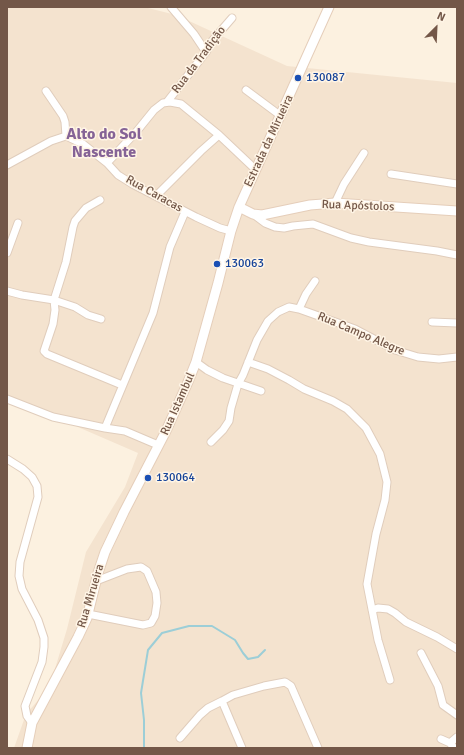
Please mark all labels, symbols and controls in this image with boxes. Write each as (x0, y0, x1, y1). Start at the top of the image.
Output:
north arrow (416, 8, 456, 48)
text: N (435, 9, 447, 24)
street label: Rua da Tradição (169, 24, 229, 96)
place label: 130087 (306, 71, 345, 85)
marker: 130087 (293, 73, 303, 83)
street label: Estrada da Mirueira (241, 92, 297, 190)
district label: Alto do Sol Nascente (66, 125, 142, 163)
street label: Rua Caracas (123, 172, 185, 216)
street label: Rua Apóstolos (321, 198, 395, 214)
place label: 130063 (225, 257, 264, 271)
marker: 130063 (212, 259, 222, 269)
street label: Rua Campo Alegre (315, 309, 407, 359)
street label: Rua Istambul (158, 370, 198, 438)
place label: 130064 (156, 471, 195, 485)
marker: 130064 (143, 473, 153, 483)
street label: Rua Mirueira (74, 562, 108, 630)

